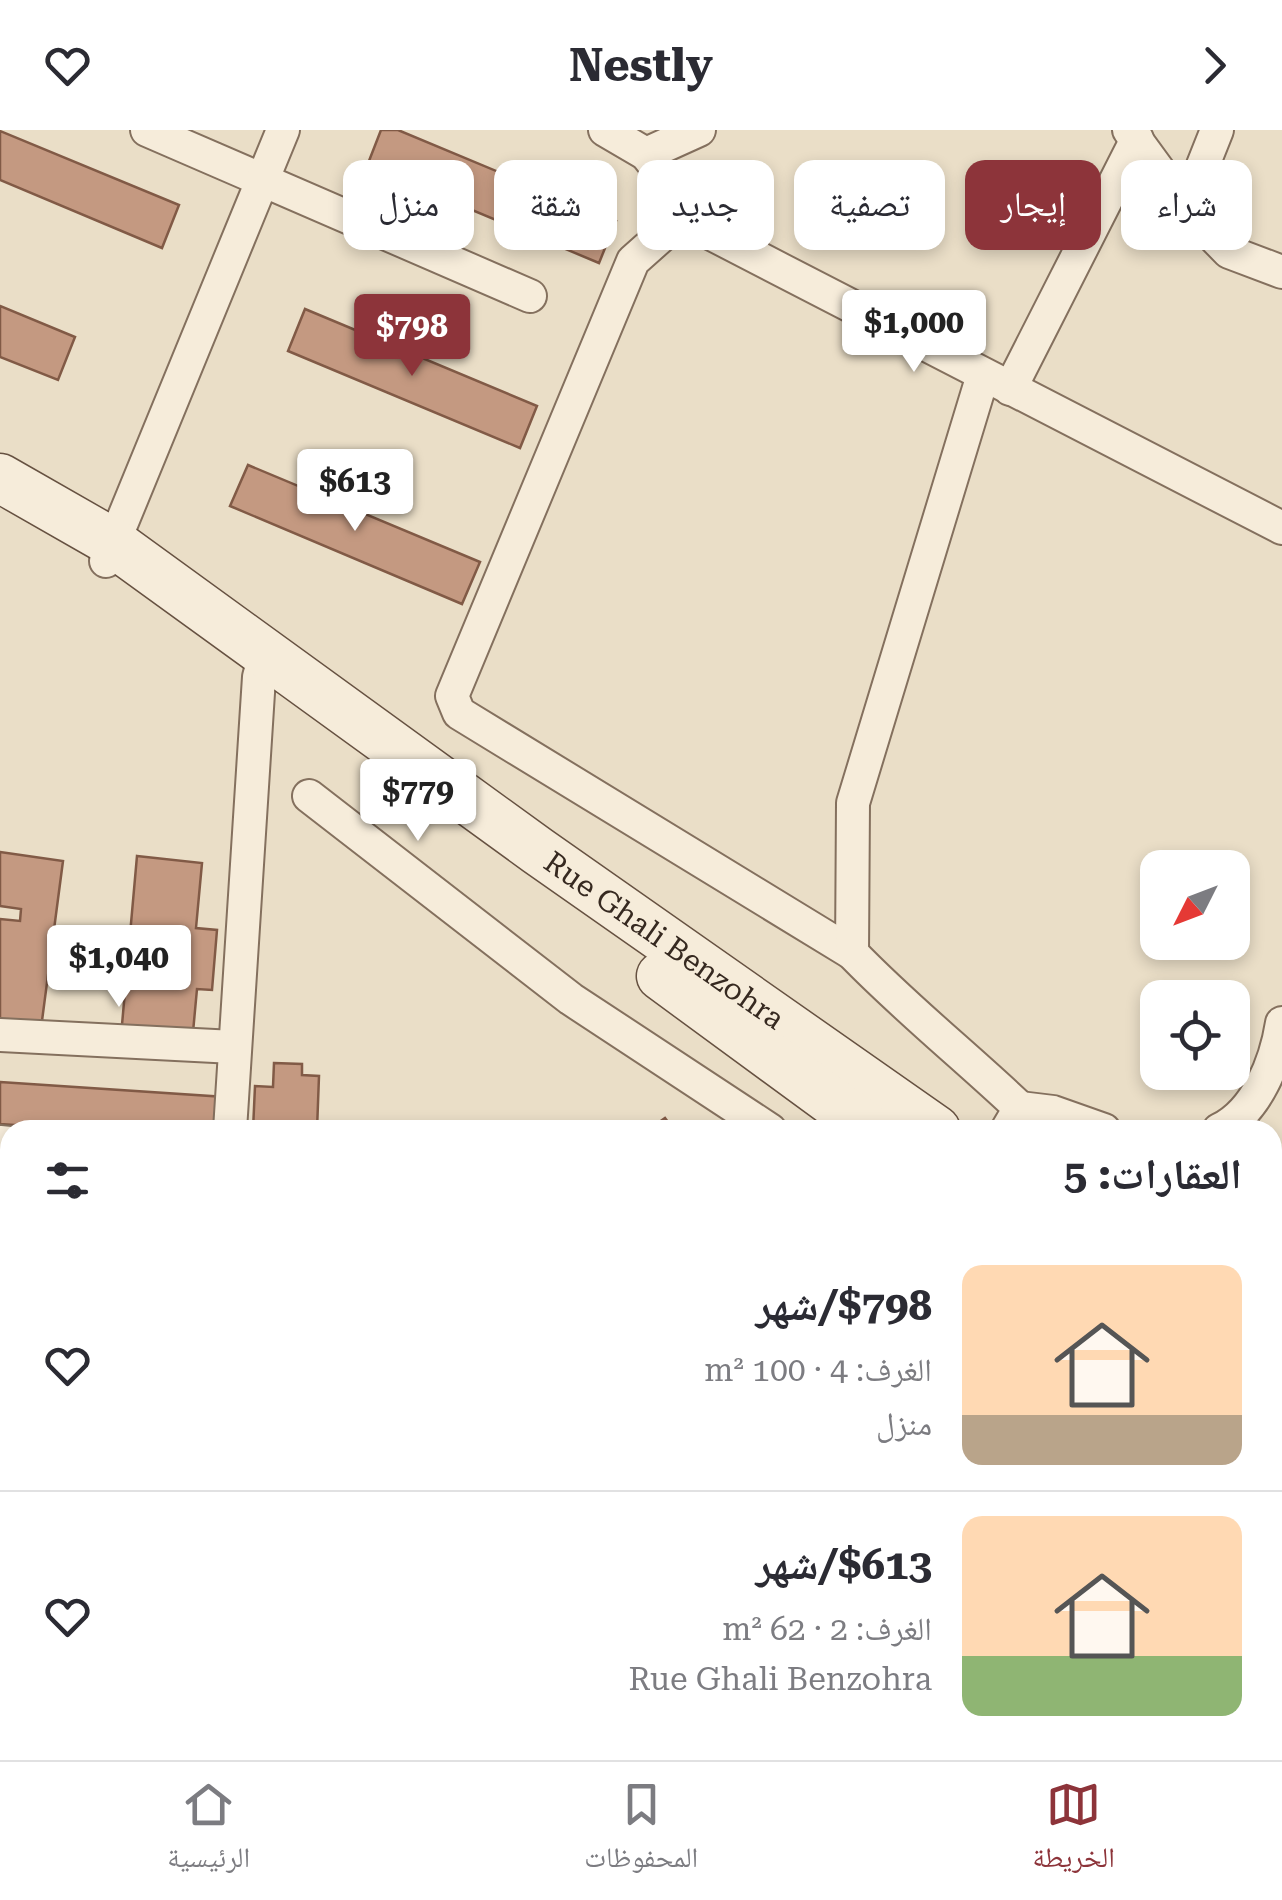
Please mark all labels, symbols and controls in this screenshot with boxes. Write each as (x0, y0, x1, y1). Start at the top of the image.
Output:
icon: heart (40, 38, 95, 93)
icon: forward (1187, 38, 1242, 93)
text: Nestly (569, 39, 713, 92)
chip: منزل (343, 160, 474, 250)
chip: شقة (494, 160, 617, 250)
chip: جديد (637, 160, 774, 250)
chip: تصفية (794, 160, 945, 250)
chip: إيجار (965, 160, 1101, 250)
chip: شراء (1121, 160, 1252, 250)
pin: $1,000 (833, 290, 995, 375)
pin: $798 (353, 294, 471, 379)
text: $1,000 (864, 303, 964, 341)
text: $798 (376, 307, 448, 345)
pin: $613 (296, 449, 414, 534)
text: $613 (319, 462, 391, 500)
pin: $779 (359, 759, 477, 844)
text: $779 (382, 772, 454, 810)
street label: Rue Ghali Benzohra (538, 844, 791, 1036)
north arrow (1140, 850, 1250, 960)
map controls (1140, 850, 1250, 1090)
pin: $1,040 (38, 925, 200, 1010)
text: $1,040 (69, 938, 169, 976)
button: locate (1140, 980, 1250, 1090)
text: العقارات: 5 (1064, 1150, 1242, 1199)
icon: filters (40, 1153, 95, 1208)
text: $798/شهر (756, 1281, 932, 1330)
icon: home (1042, 1305, 1162, 1425)
icon: heart (40, 1338, 95, 1393)
text: الغرف: 4 · 100 m² (704, 1351, 932, 1389)
text: منزل (876, 1405, 932, 1443)
text: $613/شهر (756, 1540, 932, 1589)
icon: home (1042, 1556, 1162, 1676)
icon: heart (40, 1589, 95, 1644)
text: الغرف: 2 · 62 m² (722, 1610, 932, 1648)
text: Rue Ghali Benzohra (629, 1660, 932, 1698)
tab: الرئيسية (167, 1777, 250, 1885)
tab: المحفوظات (584, 1777, 698, 1885)
tab: الخريطة (1032, 1777, 1115, 1885)

